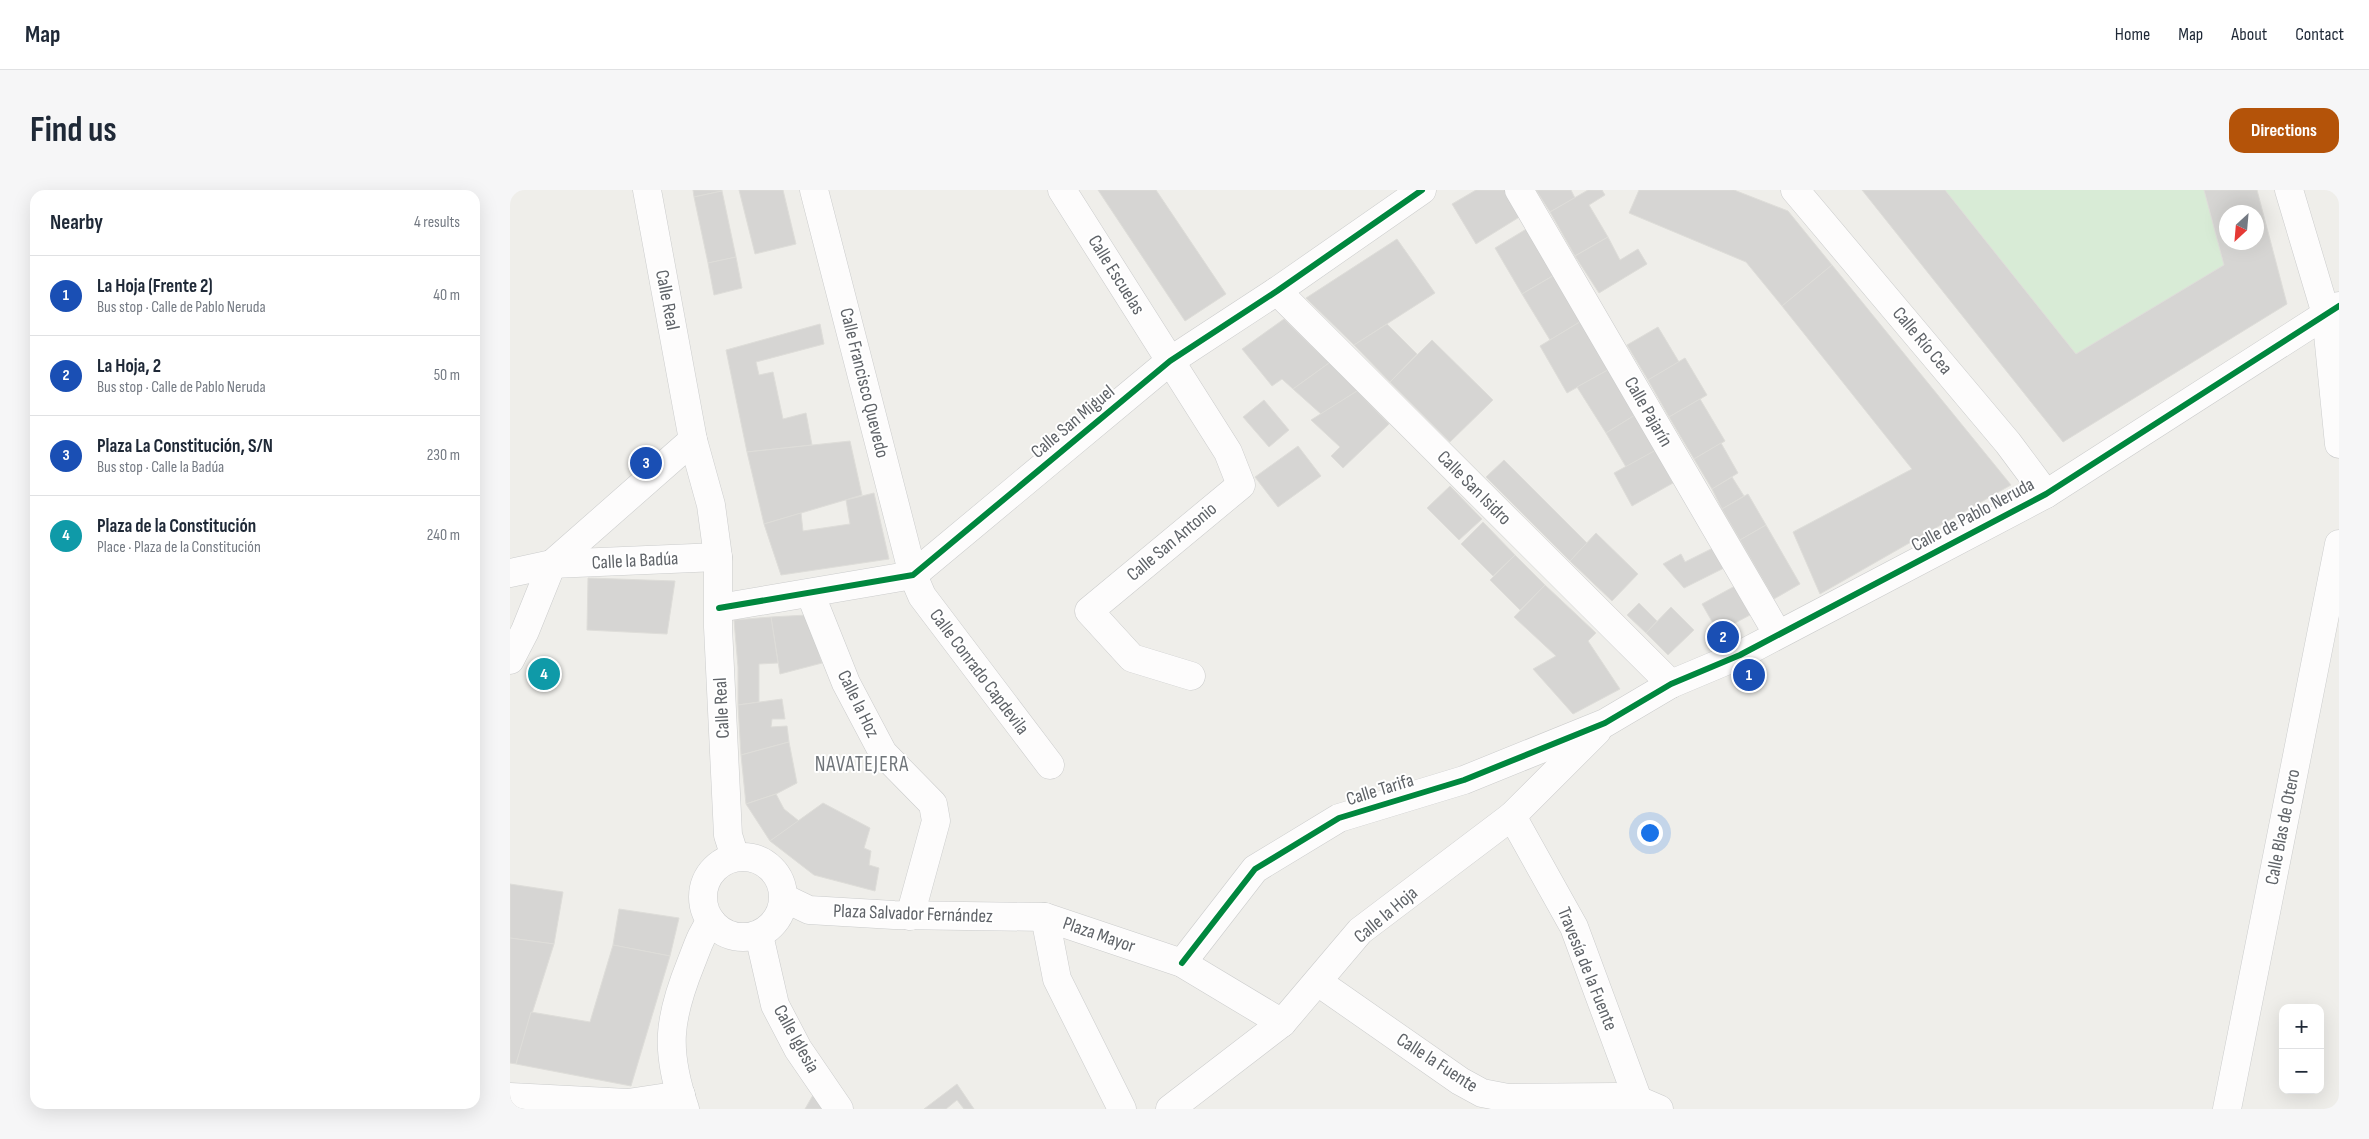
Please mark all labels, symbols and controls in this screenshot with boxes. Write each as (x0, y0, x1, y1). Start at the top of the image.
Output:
text: Map (25, 20, 60, 49)
text: Home (2115, 24, 2150, 45)
text: Map (2178, 24, 2203, 45)
text: About (2231, 24, 2267, 45)
text: Contact (2295, 24, 2344, 45)
button: Directions (2229, 108, 2339, 153)
text: Find us (30, 109, 117, 152)
north arrow (2219, 205, 2264, 250)
text: Nearby (50, 210, 103, 235)
text: 4 results (414, 213, 460, 232)
street label: Calle Escuelas (1083, 231, 1150, 319)
street label: Calle Real (650, 268, 684, 332)
text: La Hoja (Frente 2) (97, 275, 213, 298)
text: 1 (63, 286, 69, 305)
text: 40 m (433, 286, 460, 305)
text: Bus stop · Calle de Pablo Neruda (97, 298, 266, 317)
street label: Calle Río Cea (1887, 303, 1957, 379)
street label: Calle Francisco Quevedo (834, 306, 894, 460)
text: La Hoja, 2 (97, 355, 161, 378)
text: 2 (62, 366, 70, 385)
text: 50 m (434, 366, 460, 385)
street label: Calle Pajarín (1619, 373, 1677, 451)
text: Bus stop · Calle de Pablo Neruda (97, 378, 266, 397)
street label: Calle San Miguel (1027, 380, 1119, 464)
text: Plaza La Constitución, S/N (97, 435, 273, 458)
pin: 3 (630, 444, 662, 482)
text: 3 (62, 446, 70, 465)
text: 230 m (427, 446, 460, 465)
street label: Calle San Isidro (1432, 446, 1516, 530)
text: Bus stop · Calle la Badúa (97, 458, 224, 477)
street label: Calle de Pablo Neruda (1908, 473, 2038, 557)
street label: Calle San Antonio (1122, 498, 1222, 586)
text: Plaza de la Constitución (97, 515, 256, 538)
text: 4 (62, 526, 70, 545)
text: 240 m (427, 526, 460, 545)
text: Place · Plaza de la Constitución (97, 538, 261, 557)
street label: Calle la Badúa (591, 547, 679, 575)
street label: Calle Conrado Capdevila (924, 605, 1034, 739)
pin: 2 (1707, 618, 1739, 656)
pin: 4 (528, 655, 560, 693)
pin: 1 (1733, 656, 1765, 694)
street label: Calle la Hoz (832, 667, 884, 742)
street label: Calle Real (709, 677, 735, 739)
district label: NAVATEJERA (815, 752, 909, 777)
street label: Calle Blas de Otero (2261, 767, 2305, 887)
street label: Calle Tarifa (1344, 769, 1416, 811)
your location (1637, 820, 1663, 846)
street label: Calle la Hoja (1349, 882, 1423, 948)
street label: Plaza Salvador Fernández (833, 900, 993, 928)
street label: Travesía de la Fuente (1552, 904, 1622, 1034)
street label: Plaza Mayor (1060, 912, 1139, 958)
street label: Calle Iglesia (768, 1001, 824, 1077)
map controls (2279, 1004, 2324, 1094)
button: + (2279, 1004, 2324, 1049)
street label: Calle la Fuente (1392, 1028, 1482, 1098)
button: − (2279, 1049, 2324, 1094)

